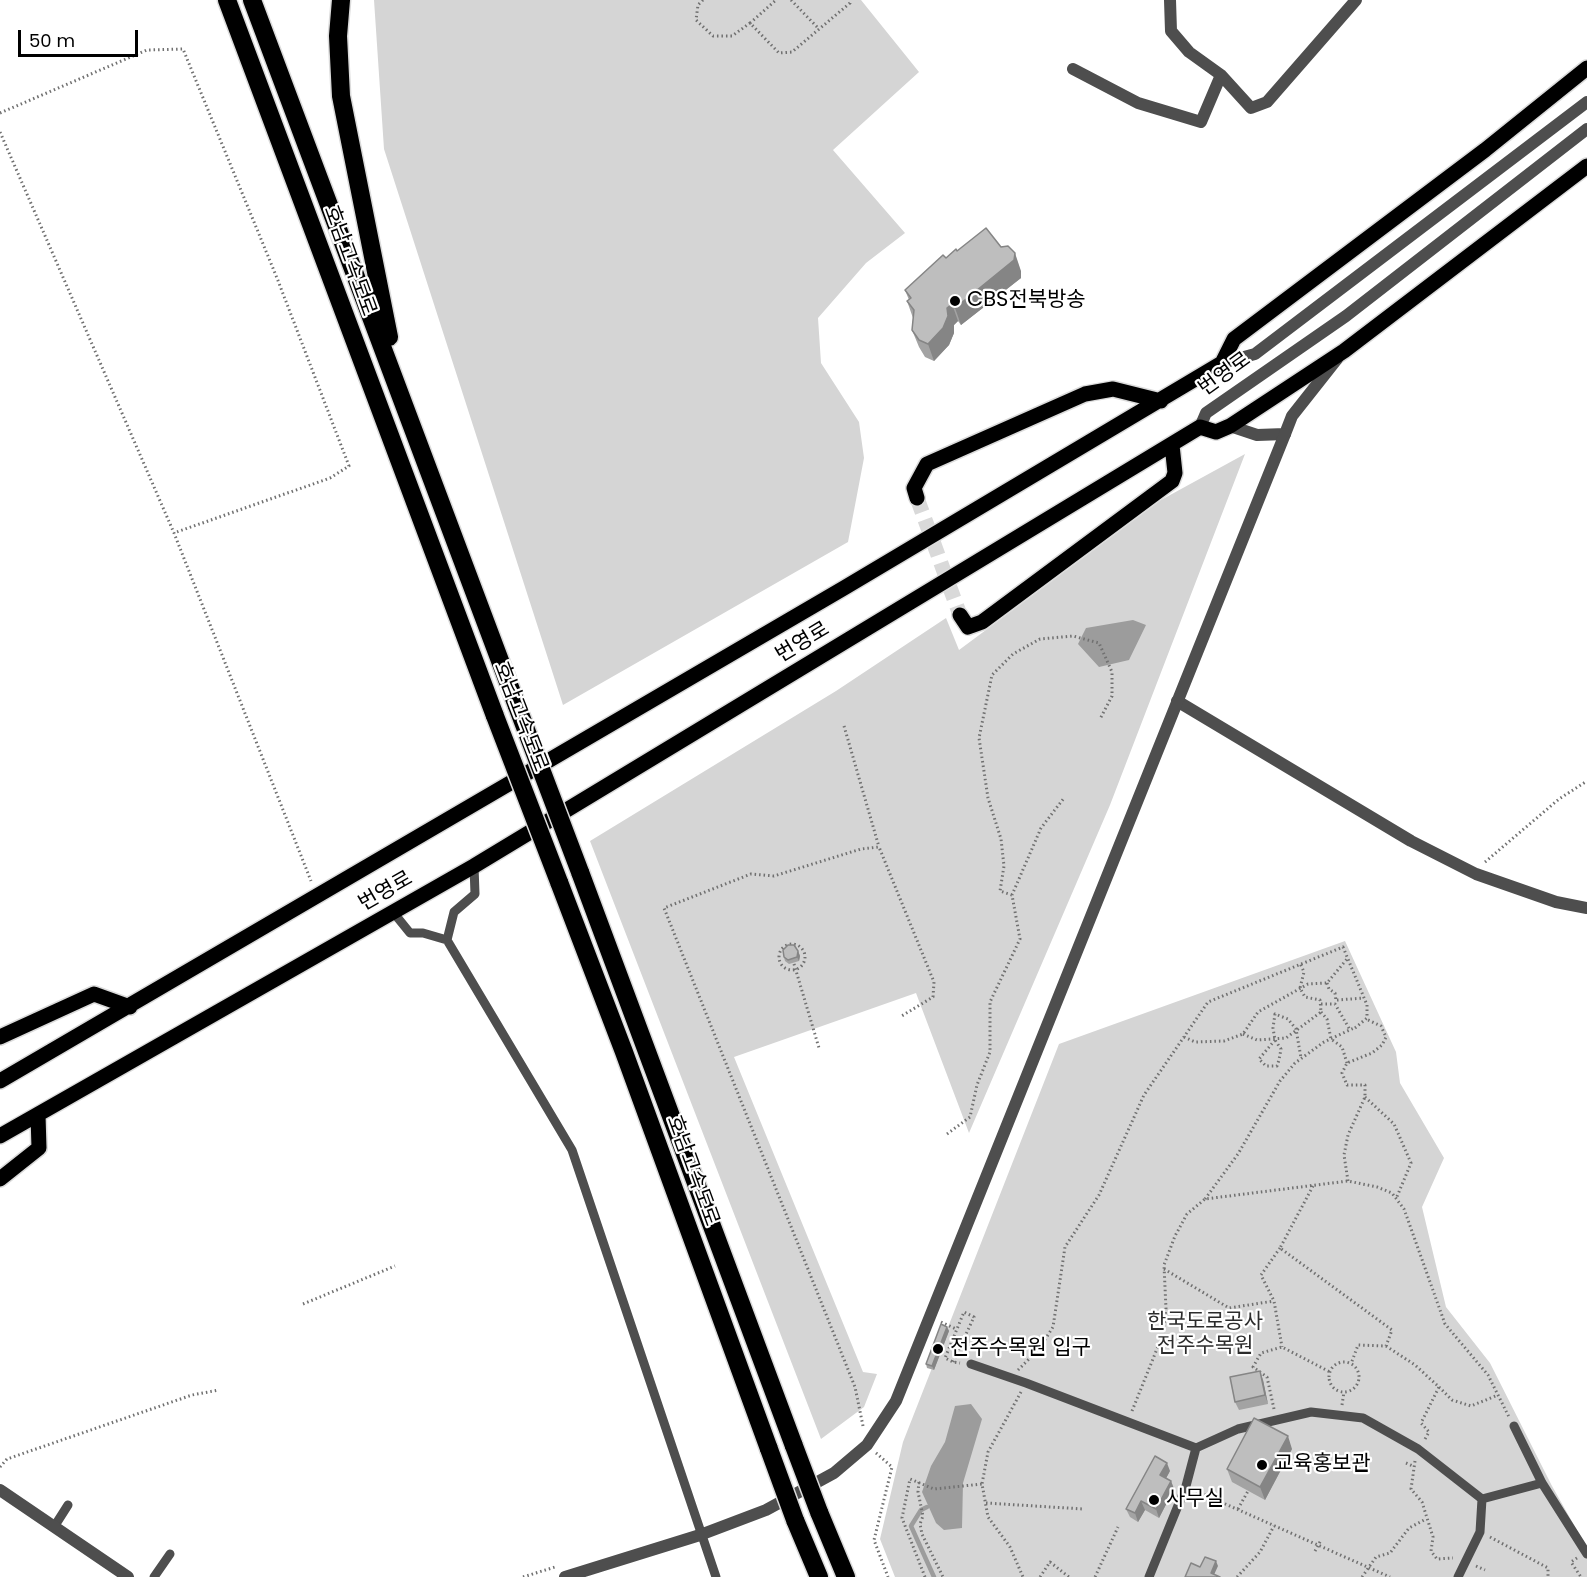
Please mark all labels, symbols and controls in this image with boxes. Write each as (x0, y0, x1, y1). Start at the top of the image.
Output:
scale bar (21, 18, 141, 56)
text: 50 m (29, 28, 75, 53)
street label: 호남고속도로 (317, 202, 381, 320)
place label: CBS전북방송 (967, 288, 1086, 314)
marker: CBS전북방송 (948, 294, 962, 308)
street label: 번영로 (1194, 348, 1256, 402)
street label: 번영로 (772, 617, 834, 669)
street label: 호남고속도로 (487, 658, 553, 776)
street label: 번영로 (355, 867, 417, 917)
street label: 호남고속도로 (660, 1112, 724, 1230)
park label: 한국도로공사 전주수목원 (1147, 1310, 1263, 1360)
place label: 전주수목원 입구 (950, 1336, 1091, 1362)
marker: 전주수목원 입구 (931, 1342, 945, 1356)
place label: 교육홍보관 (1274, 1452, 1371, 1478)
marker: 교육홍보관 (1255, 1458, 1269, 1472)
place label: 사무실 (1166, 1487, 1224, 1513)
marker: 사무실 (1147, 1493, 1161, 1507)

